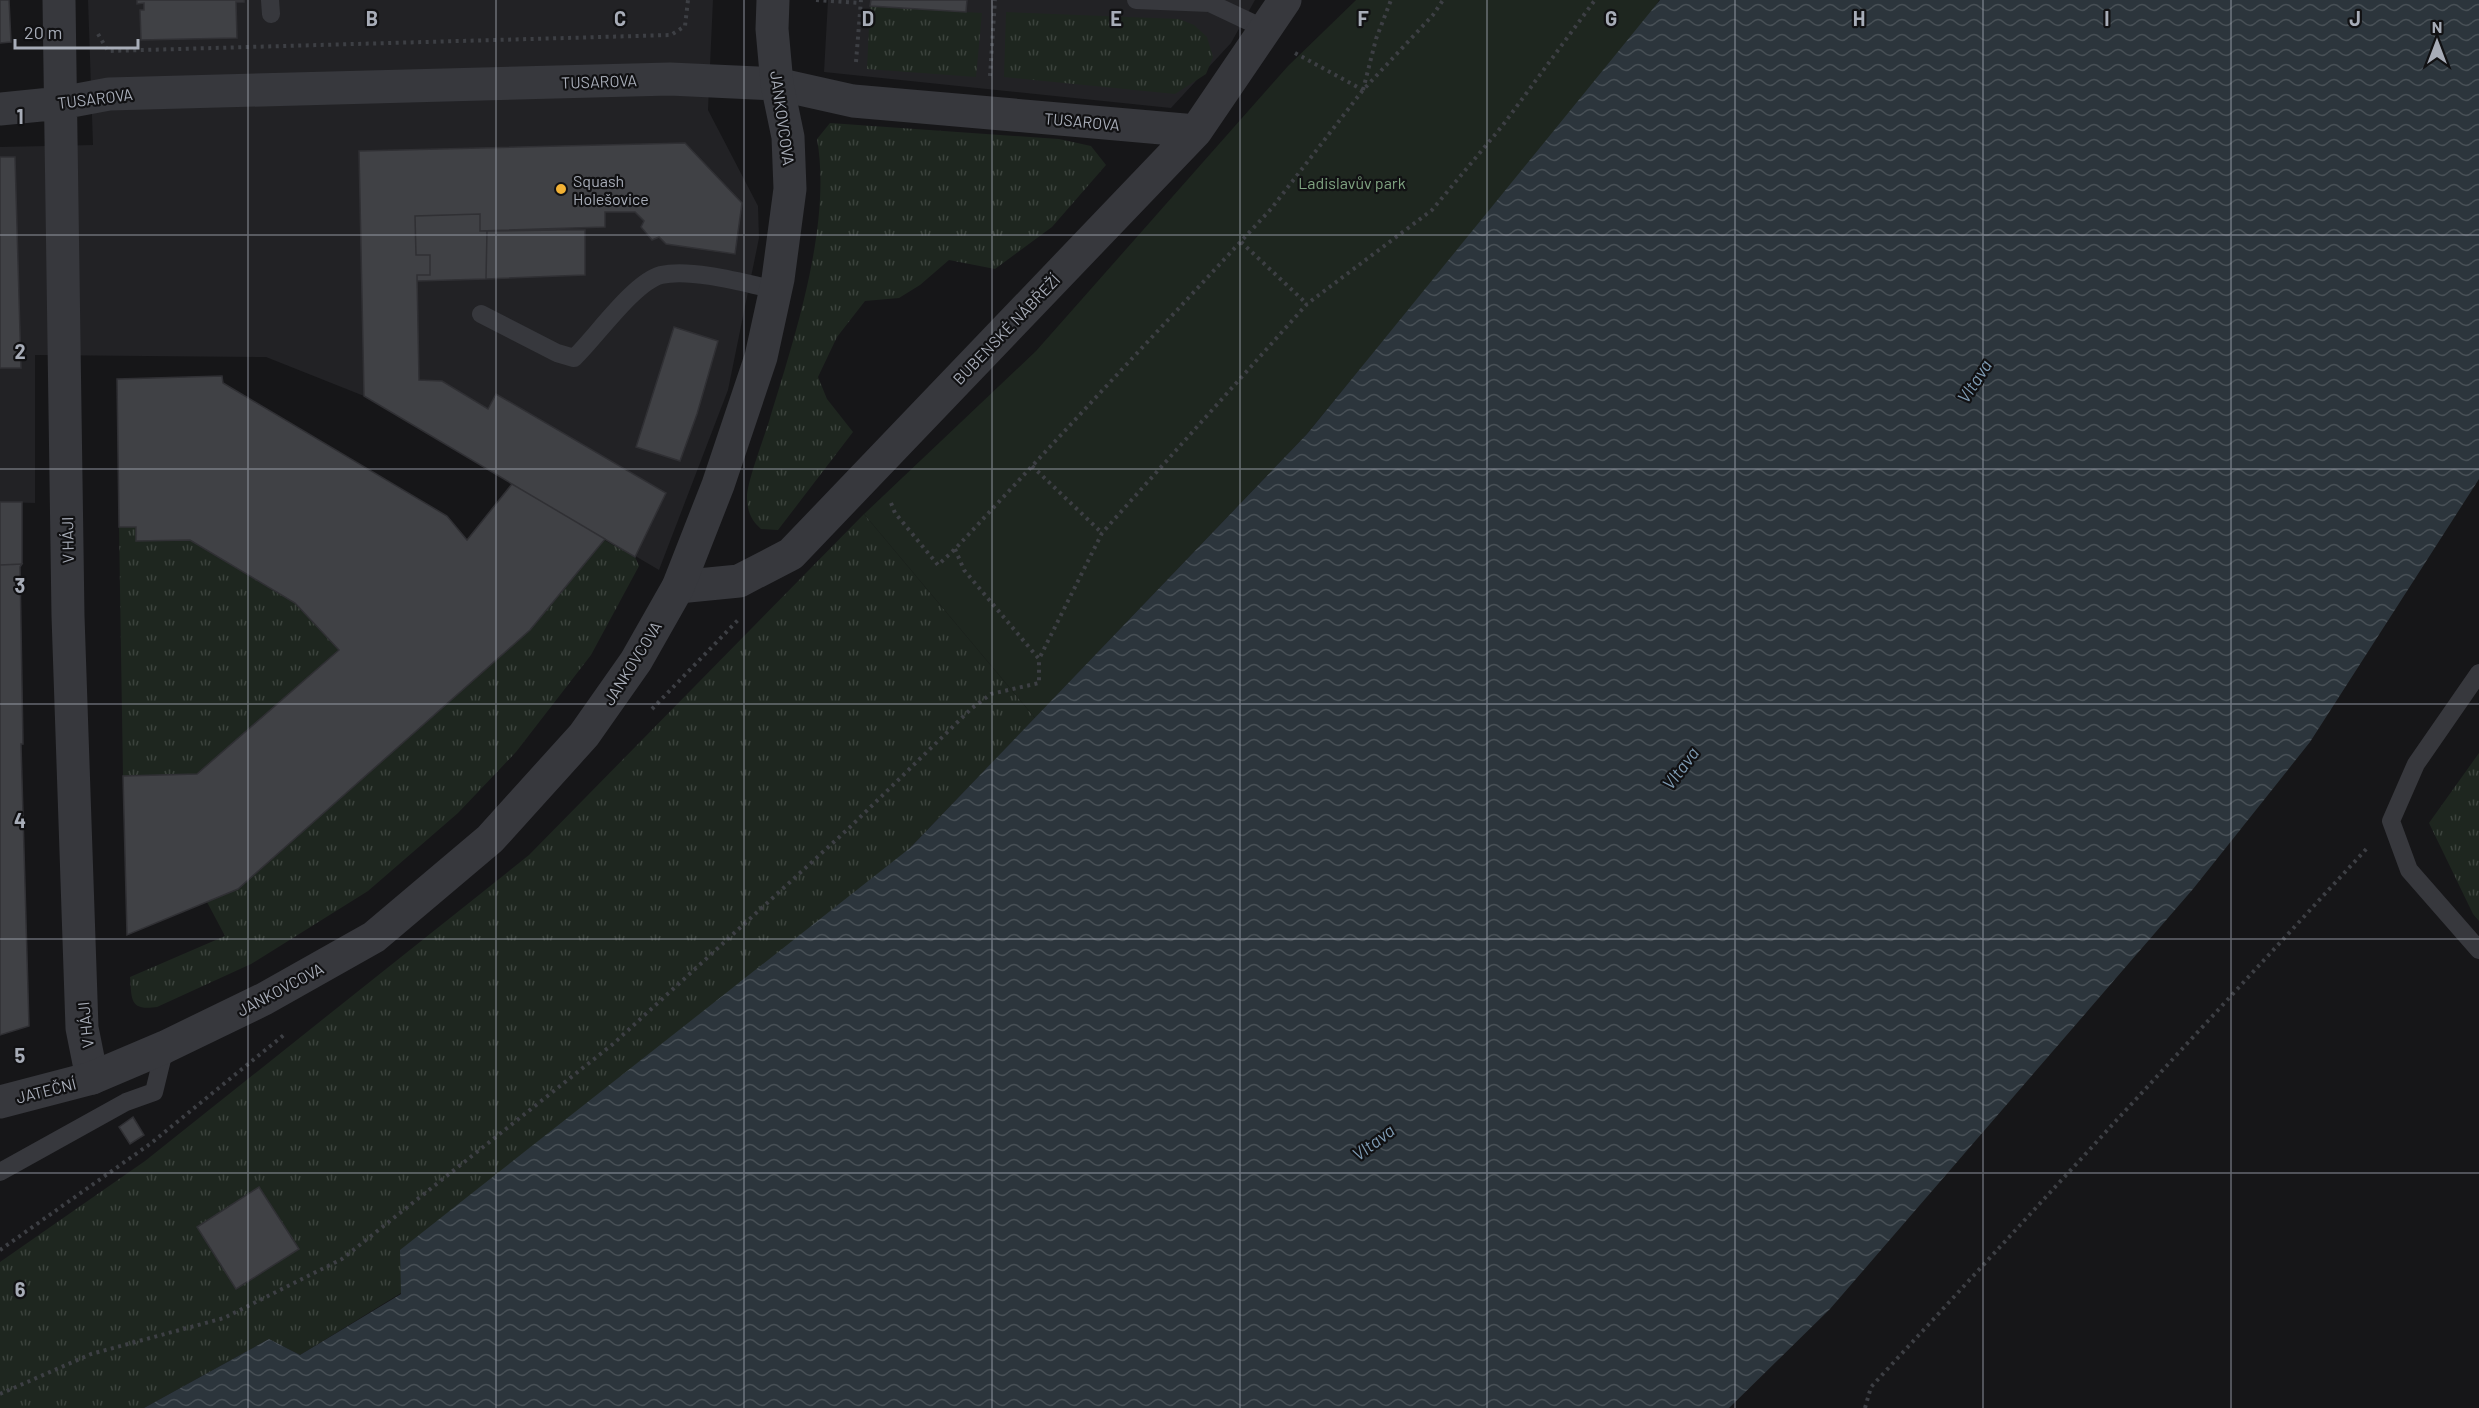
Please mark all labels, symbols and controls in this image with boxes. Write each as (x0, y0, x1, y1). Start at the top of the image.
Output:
text: B (366, 6, 378, 30)
text: C (614, 6, 626, 30)
text: D (862, 6, 874, 30)
text: E (1110, 6, 1122, 30)
text: F (1357, 6, 1369, 30)
text: G (1605, 6, 1617, 30)
text: H (1853, 6, 1865, 30)
text: I (2104, 6, 2110, 30)
text: J (2349, 6, 2361, 30)
scale bar (15, 12, 138, 50)
north arrow (2407, 12, 2467, 72)
text: N (2432, 17, 2442, 36)
text: 20 m (24, 21, 62, 43)
street label: JANKOVCOVA (767, 69, 799, 167)
street label: TUSAROVA (561, 70, 637, 92)
street label: TUSAROVA (56, 84, 134, 112)
text: 1 (16, 104, 24, 128)
street label: TUSAROVA (1043, 108, 1121, 134)
place label: Squash Holešovice (573, 171, 649, 208)
park label: Ladislavův park (1298, 173, 1406, 192)
marker: Squash Holešovice (554, 182, 568, 196)
street label: BUBENSKÉ NÁBŘEŽÍ (948, 270, 1064, 388)
text: 2 (14, 339, 26, 363)
water label: Vltava (1952, 355, 1996, 407)
street label: V HÁJI (57, 517, 77, 563)
text: 3 (15, 573, 25, 597)
street label: JANKOVCOVA (599, 617, 665, 708)
water label: Vltava (1657, 742, 1703, 794)
text: 4 (14, 808, 26, 832)
street label: JANKOVCOVA (233, 958, 327, 1020)
street label: V HÁJI (73, 1001, 97, 1049)
text: 5 (15, 1043, 26, 1067)
street label: JATEČNÍ (14, 1073, 78, 1107)
water label: Vltava (1347, 1119, 1399, 1165)
text: 6 (15, 1277, 26, 1301)

